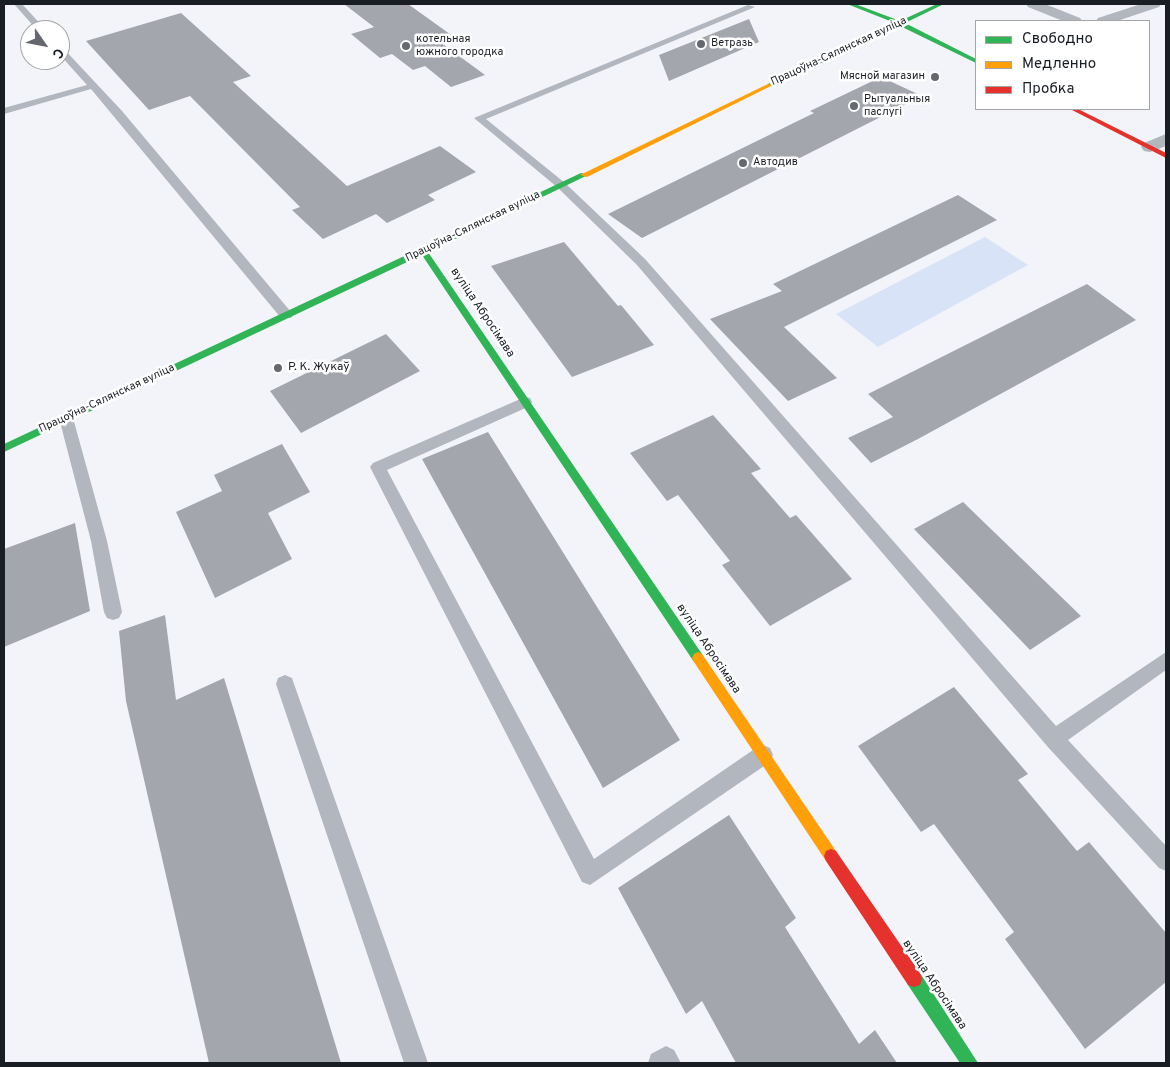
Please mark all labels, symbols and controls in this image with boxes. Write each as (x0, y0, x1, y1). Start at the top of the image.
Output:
street label: Працоўна-Сялянская вуліца (769, 15, 909, 89)
north arrow (20, 20, 70, 70)
legend (975, 20, 1150, 110)
text: Свободно (1022, 30, 1093, 49)
place label: котельная южного городка (416, 33, 503, 59)
place label: Ветразь (711, 37, 753, 51)
marker: Ветразь (695, 38, 707, 50)
marker: котельная южного городка (400, 40, 412, 52)
text: С (48, 45, 67, 61)
text: Медленно (1022, 55, 1096, 74)
place label: Мясной магазин (840, 70, 925, 84)
marker: Мясной магазин (929, 71, 941, 83)
text: Пробка (1022, 80, 1074, 99)
place label: Рытуальныя паслугі (864, 93, 930, 119)
marker: Рытуальныя паслугі (848, 100, 860, 112)
place label: Автодив (753, 156, 798, 170)
marker: Автодив (737, 157, 749, 169)
street label: Працоўна-Сялянская вуліца (404, 189, 542, 265)
street label: вуліца Абросімава (447, 265, 517, 361)
place label: Р. К. Жукаў (288, 361, 350, 375)
street label: Працоўна-Сялянская вуліца (37, 362, 177, 436)
marker: Р. К. Жукаў (272, 362, 284, 374)
street label: вуліца Абросімава (673, 601, 743, 697)
street label: вуліца Абросімава (899, 937, 969, 1033)

